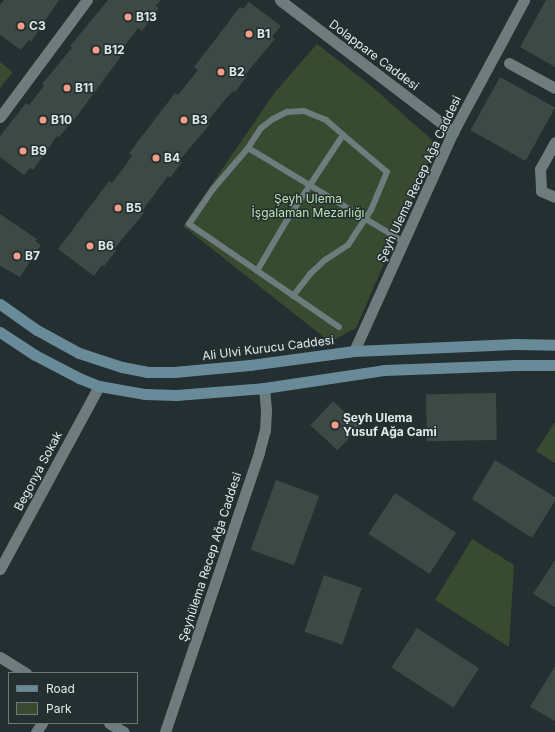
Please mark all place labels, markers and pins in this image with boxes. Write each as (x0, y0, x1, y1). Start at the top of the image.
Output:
place label: B13 (136, 10, 157, 24)
marker: B13 (123, 12, 133, 22)
place label: C3 (29, 19, 46, 33)
marker: C3 (16, 21, 26, 31)
place label: B1 (257, 27, 270, 41)
marker: B1 (244, 29, 254, 39)
place label: B12 (104, 43, 125, 57)
marker: B12 (91, 45, 101, 55)
place label: B2 (229, 65, 244, 79)
marker: B2 (216, 67, 226, 77)
place label: B11 (75, 81, 93, 95)
marker: B11 (62, 83, 72, 93)
place label: B10 (51, 113, 72, 127)
place label: B3 (192, 113, 208, 127)
marker: B10 (38, 115, 48, 125)
marker: B3 (179, 115, 189, 125)
place label: B9 (31, 144, 47, 158)
marker: B9 (18, 146, 28, 156)
place label: B4 (164, 151, 180, 165)
marker: B4 (151, 153, 161, 163)
place label: B5 (126, 201, 142, 215)
marker: B5 (113, 203, 123, 213)
place label: B6 (98, 239, 114, 253)
marker: B6 (85, 241, 95, 251)
place label: B7 (25, 249, 40, 263)
marker: B7 (12, 251, 22, 261)
place label: Şeyh Ulema Yusuf Ağa Cami (343, 411, 437, 439)
marker: Şeyh Ulema Yusuf Ağa Cami (330, 420, 340, 430)

